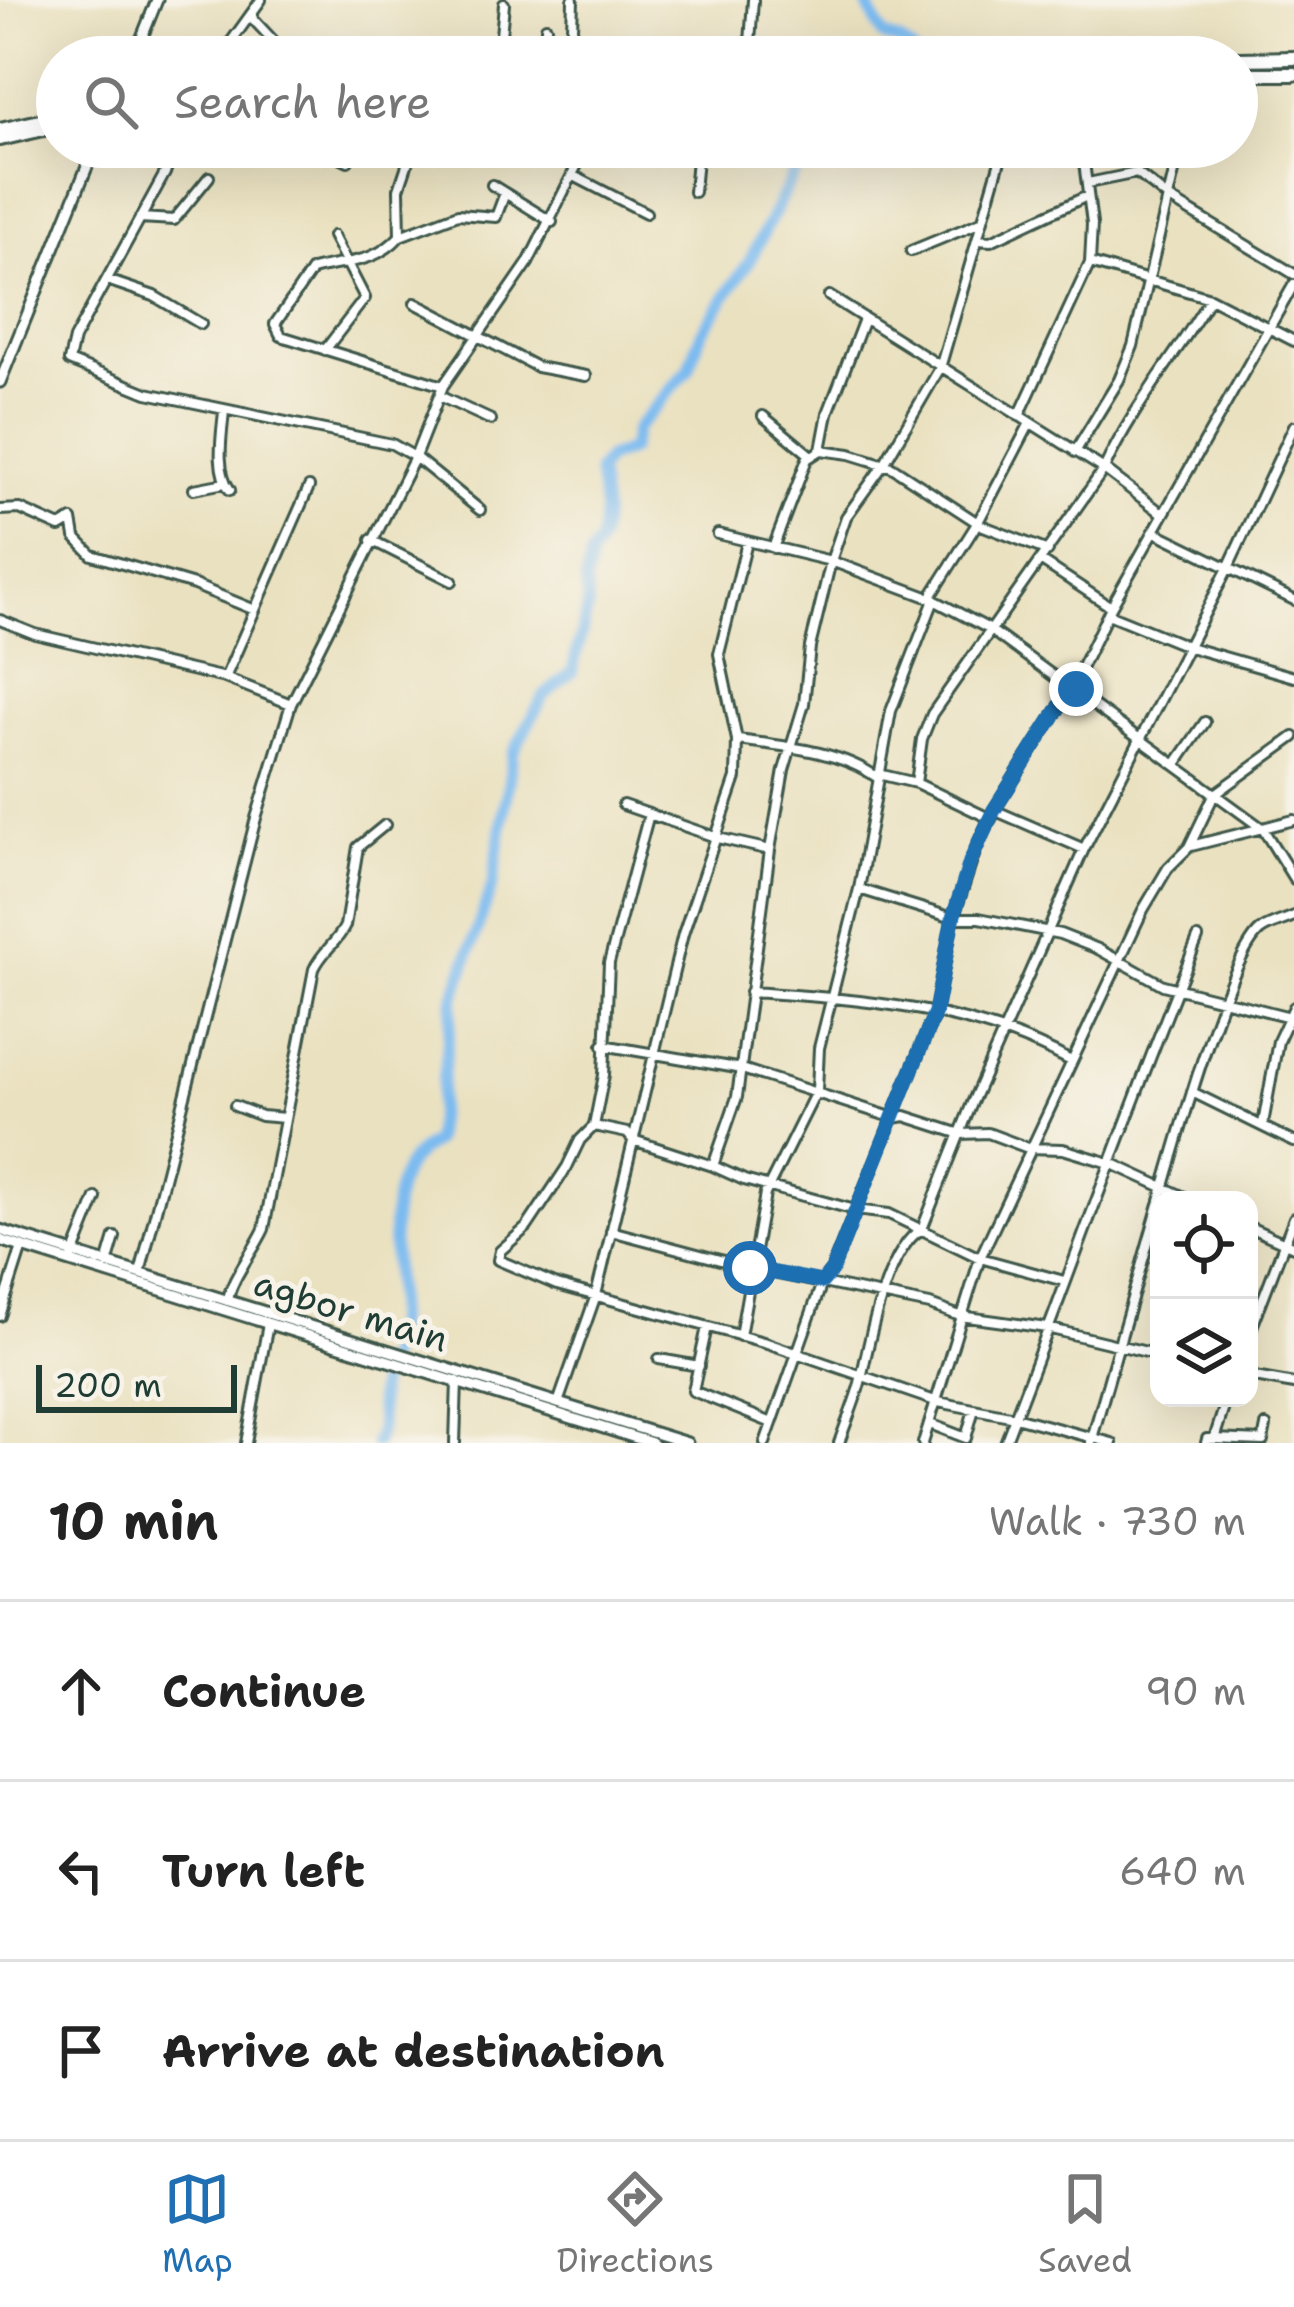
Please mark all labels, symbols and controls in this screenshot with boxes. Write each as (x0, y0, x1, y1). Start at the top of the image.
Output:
search box (36, 36, 1258, 168)
icon: search (78, 69, 144, 135)
text: Search here (174, 72, 431, 132)
route end (1049, 662, 1103, 716)
map controls (1150, 1191, 1258, 1407)
button: locate (1150, 1191, 1258, 1299)
route start (723, 1241, 777, 1295)
street label: agbor main (248, 1258, 454, 1364)
button: layers (1150, 1299, 1258, 1407)
scale bar (36, 1359, 237, 1412)
text: 200 m (54, 1363, 162, 1408)
text: 10 min (48, 1487, 218, 1555)
text: Walk · 730 m (989, 1495, 1246, 1547)
icon: ahead (48, 1658, 114, 1724)
text: Continue (162, 1661, 366, 1721)
text: 90 m (1145, 1665, 1246, 1717)
icon: left (48, 1838, 114, 1904)
text: Turn left (162, 1841, 365, 1901)
text: 640 m (1119, 1845, 1246, 1897)
icon: arrive (48, 2018, 114, 2084)
text: Arrive at destination (162, 2021, 665, 2081)
tab: Map (162, 2166, 233, 2283)
tab: Directions (557, 2166, 714, 2283)
tab: Saved (1038, 2166, 1132, 2283)

